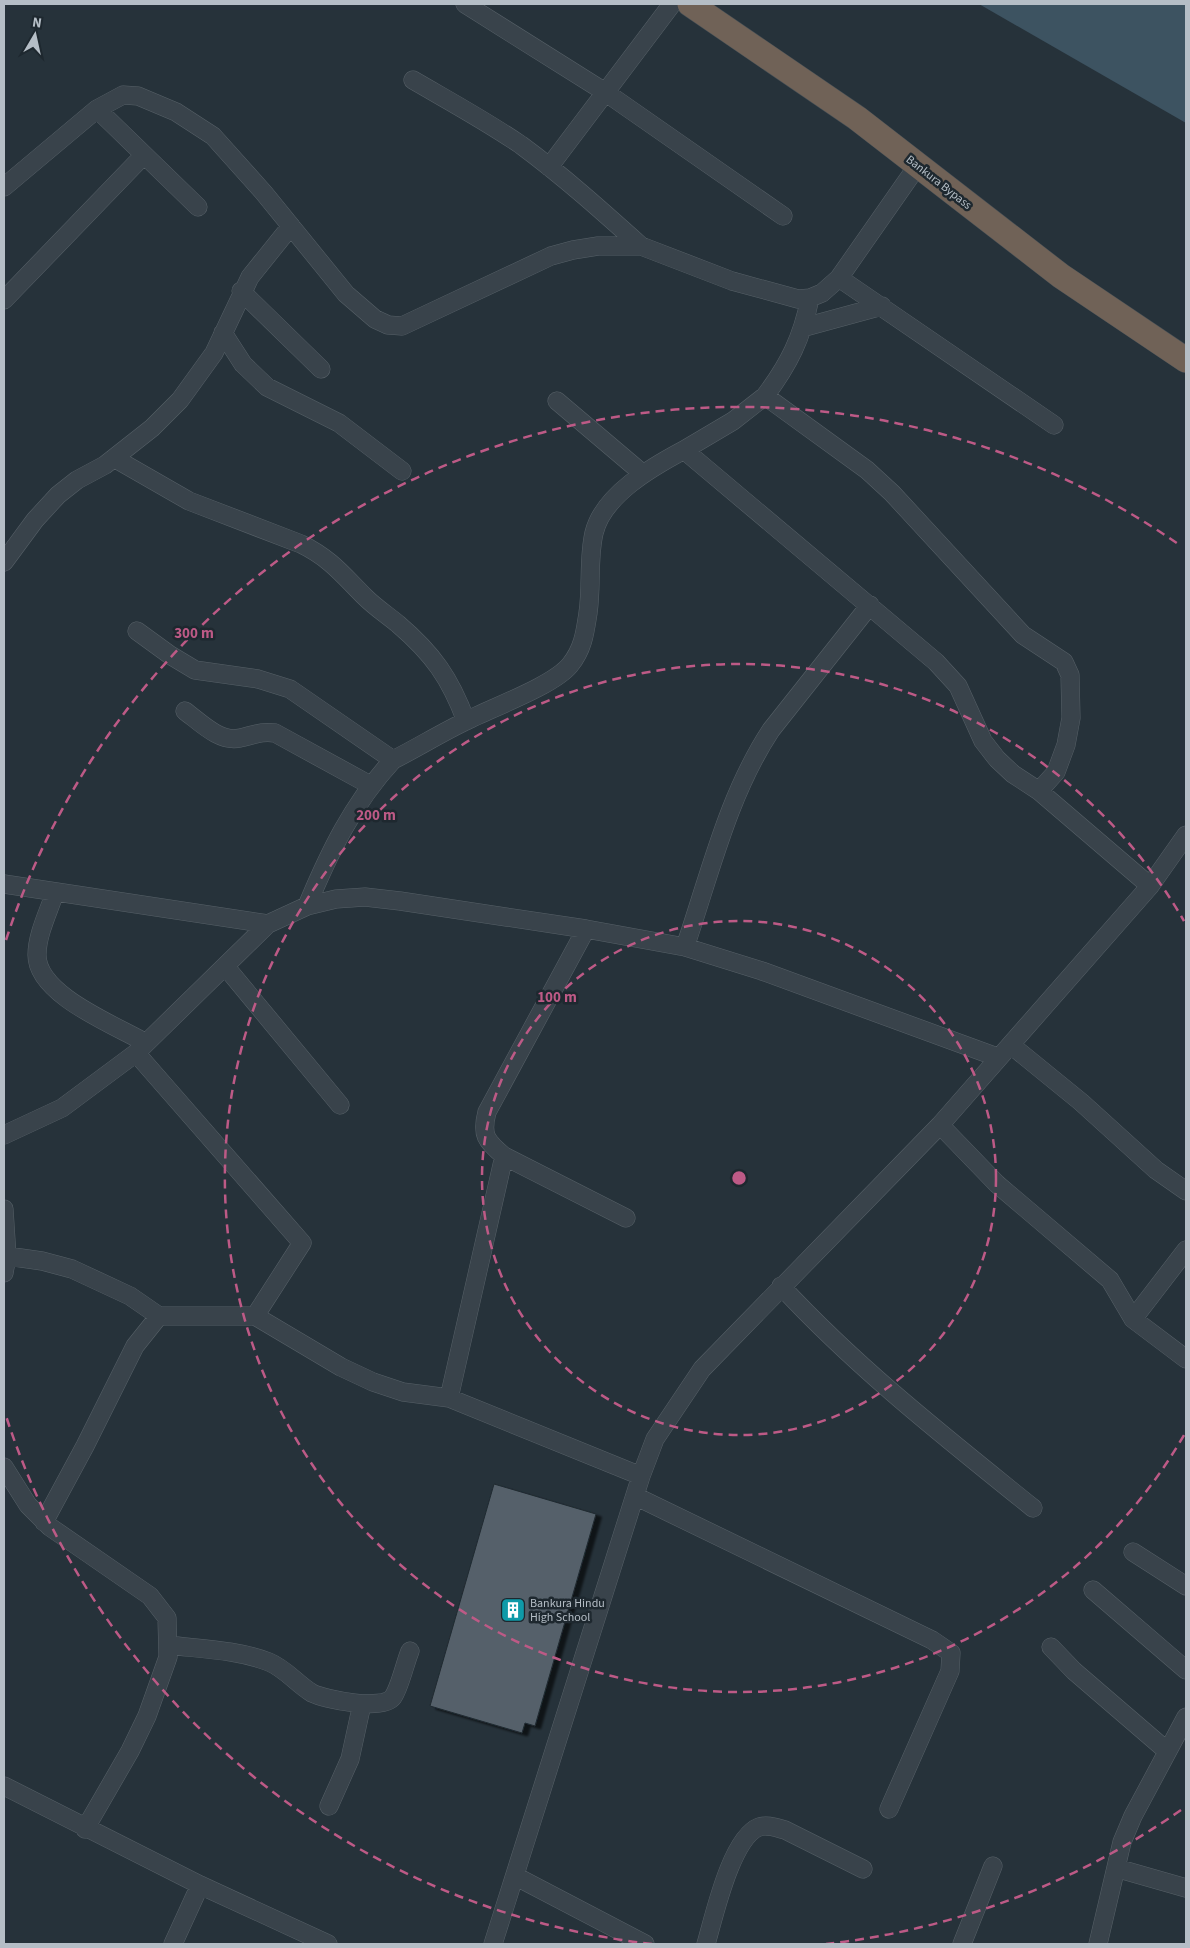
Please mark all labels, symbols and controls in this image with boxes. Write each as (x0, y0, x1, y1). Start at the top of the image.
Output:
north arrow (10, 10, 60, 60)
text: N (31, 13, 43, 34)
street label: Bankura Bypass (902, 151, 975, 214)
text: 300 m (174, 623, 214, 644)
text: 200 m (356, 805, 396, 826)
text: 100 m (537, 987, 577, 1008)
centre of rings (730, 1169, 748, 1187)
place label: Bankura Hindu High School (530, 1595, 605, 1626)
building icon: Bankura Hindu High School (500, 1597, 526, 1623)

